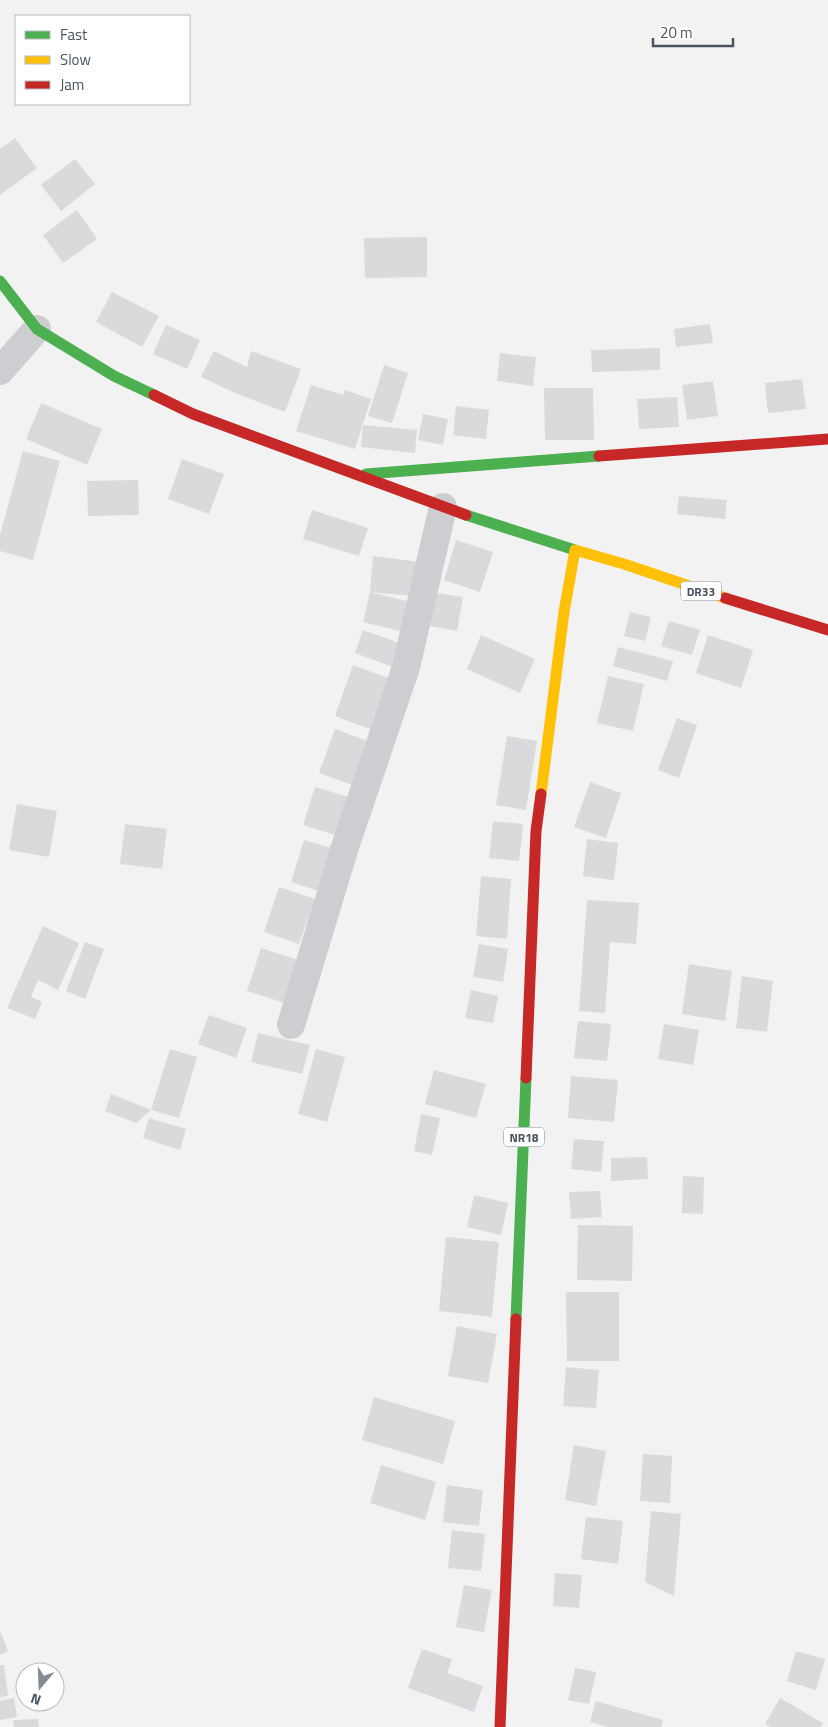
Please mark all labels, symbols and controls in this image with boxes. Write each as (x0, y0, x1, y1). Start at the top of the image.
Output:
legend (15, 15, 190, 105)
scale bar (653, 15, 733, 47)
text: 20 m (660, 21, 693, 44)
text: Fast (60, 23, 88, 46)
text: Slow (60, 48, 91, 71)
text: Jam (60, 73, 84, 96)
road number: DR33 (681, 582, 721, 600)
road number: NR18 (504, 1128, 544, 1146)
north arrow (15, 1662, 65, 1712)
text: N (28, 1688, 44, 1711)

